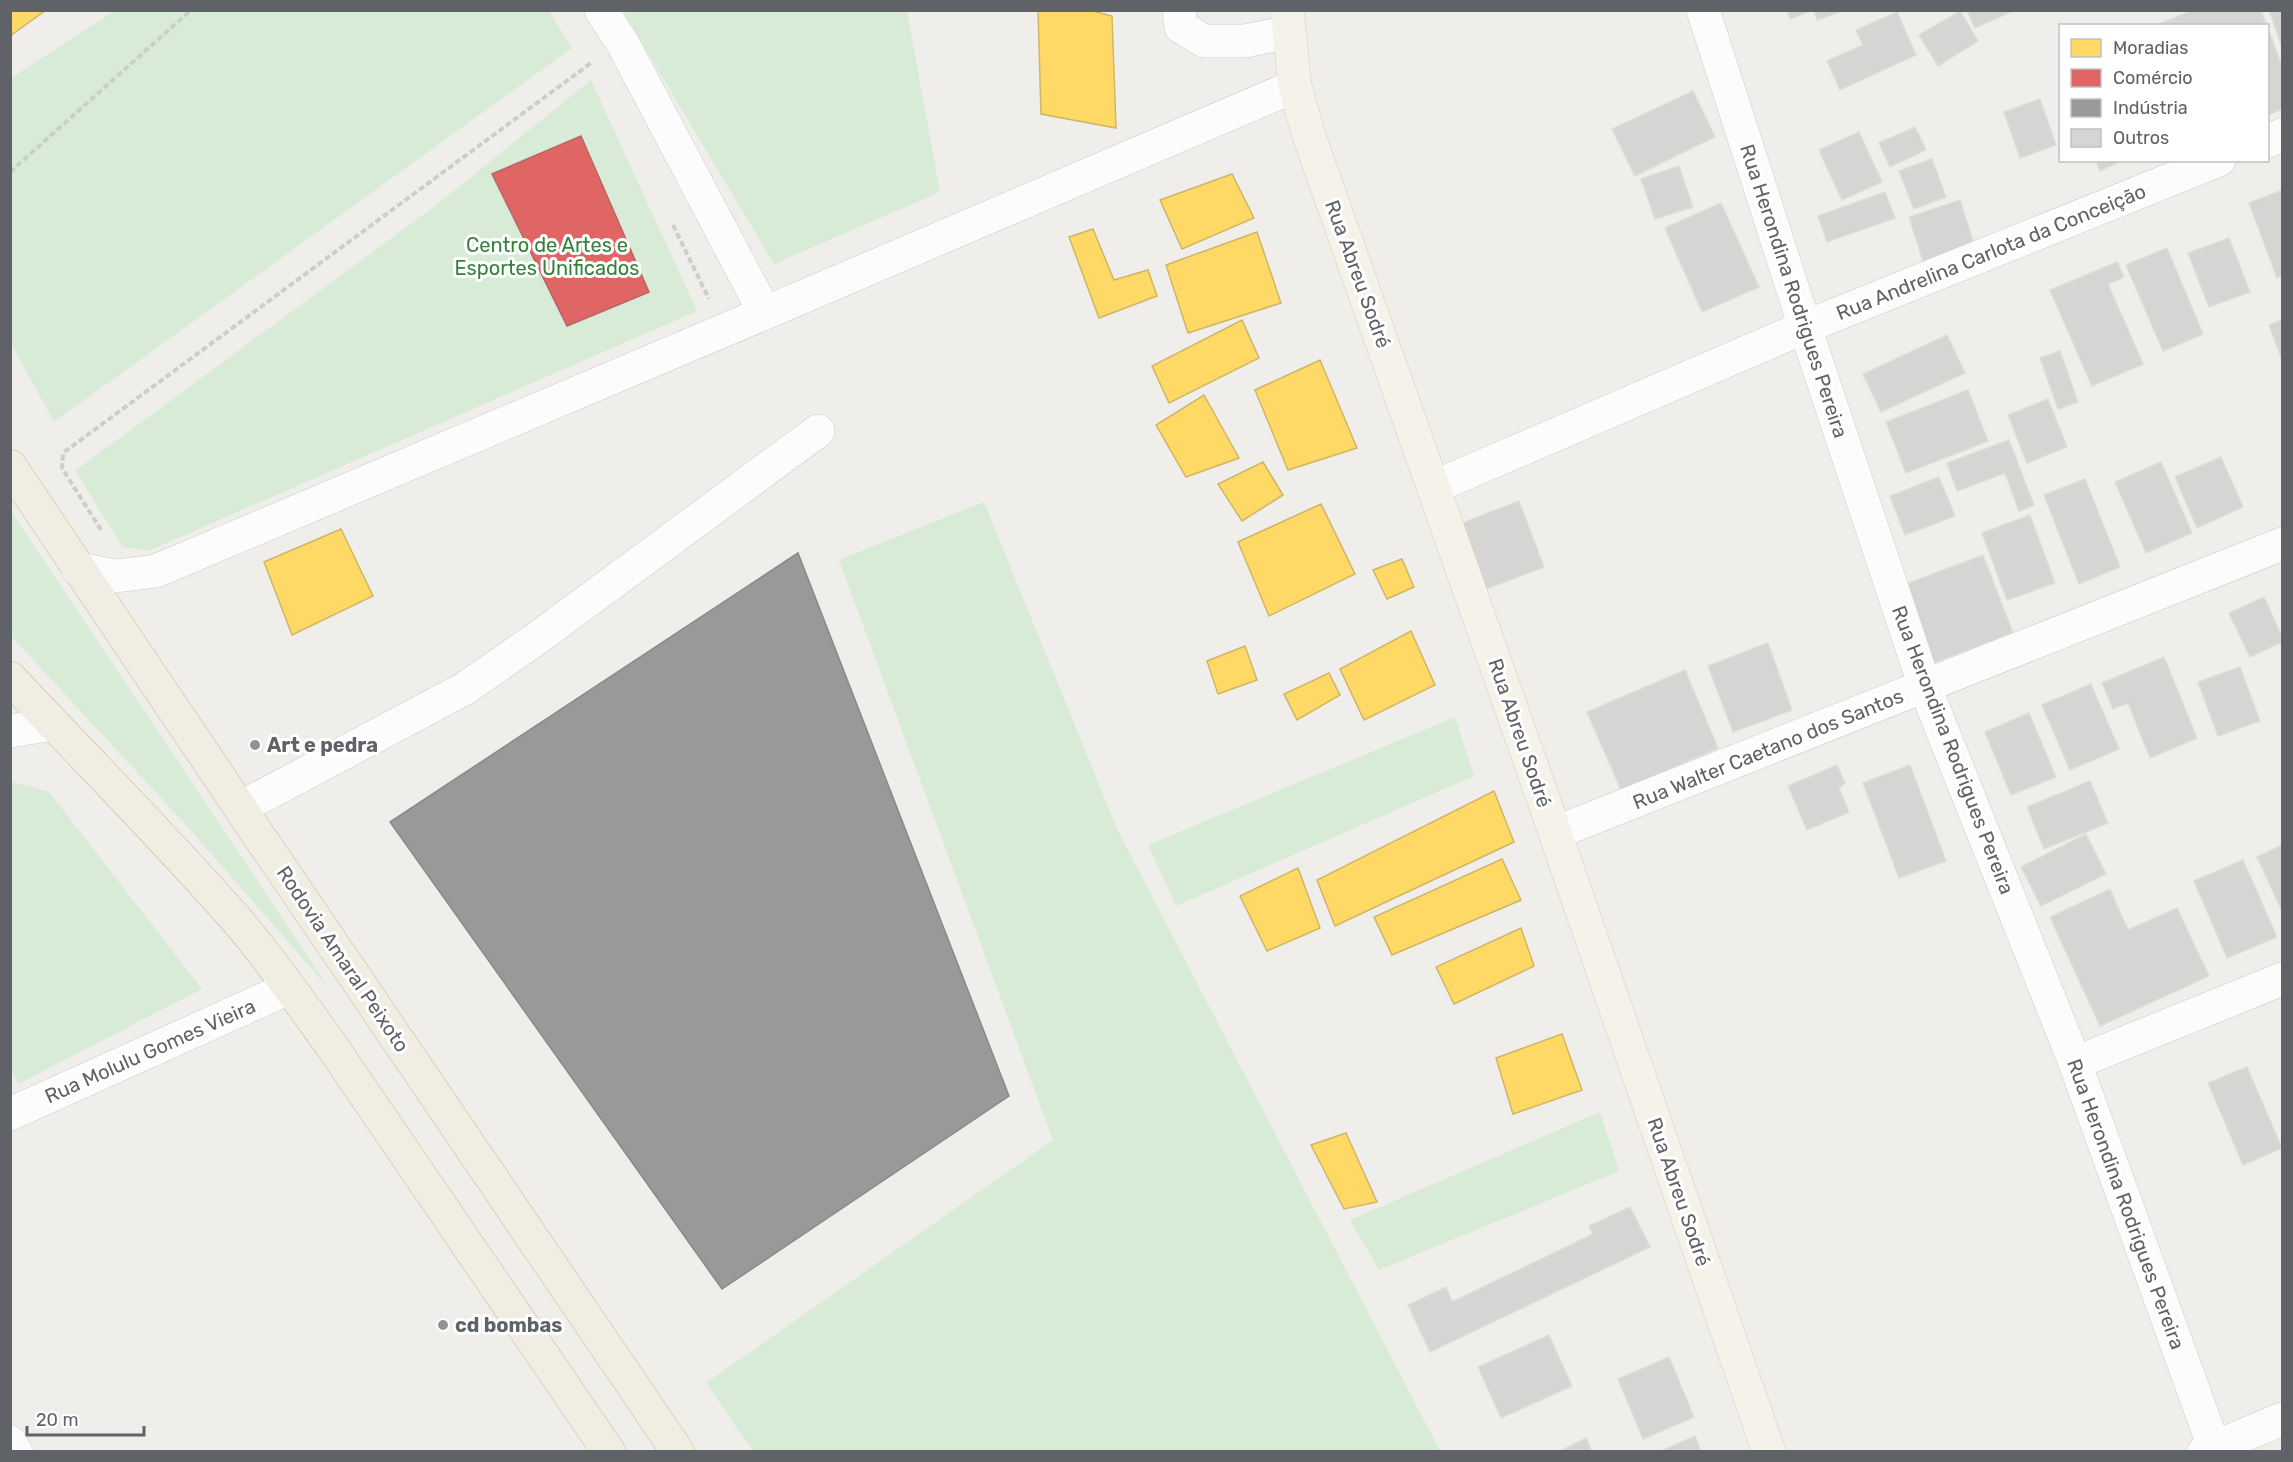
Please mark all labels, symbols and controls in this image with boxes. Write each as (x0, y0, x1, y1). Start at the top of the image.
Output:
legend (2059, 24, 2269, 162)
text: Moradias (2113, 37, 2188, 59)
text: Comércio (2113, 67, 2193, 89)
text: Indústria (2113, 97, 2188, 119)
text: Outros (2113, 127, 2169, 149)
street label: Rua Herondina Rodrigues Pereira (1735, 141, 1853, 441)
street label: Rua Andrelina Carlota da Conceição (1833, 179, 2149, 325)
street label: Rua Abreu Sodré (1320, 197, 1396, 351)
park label: Centro de Artes e Esportes Unificados (454, 233, 640, 280)
street label: Rua Herondina Rodrigues Pereira (1887, 602, 2019, 898)
street label: Rua Abreu Sodré (1483, 655, 1557, 811)
street label: Rua Walter Caetano dos Santos (1629, 684, 1907, 814)
place label: Art e pedra (267, 733, 378, 757)
marker: Art e pedra (248, 738, 262, 752)
street label: Rodovia Amaral Peixoto (272, 861, 414, 1057)
street label: Rua Molulu Gomes Vieira (41, 994, 259, 1108)
street label: Rua Herondina Rodrigues Pereira (2062, 1056, 2190, 1352)
street label: Rua Abreu Sodré (1642, 1114, 1716, 1270)
place label: cd bombas (455, 1313, 562, 1337)
marker: cd bombas (436, 1318, 450, 1332)
scale bar (27, 1399, 144, 1437)
text: 20 m (36, 1409, 78, 1431)

